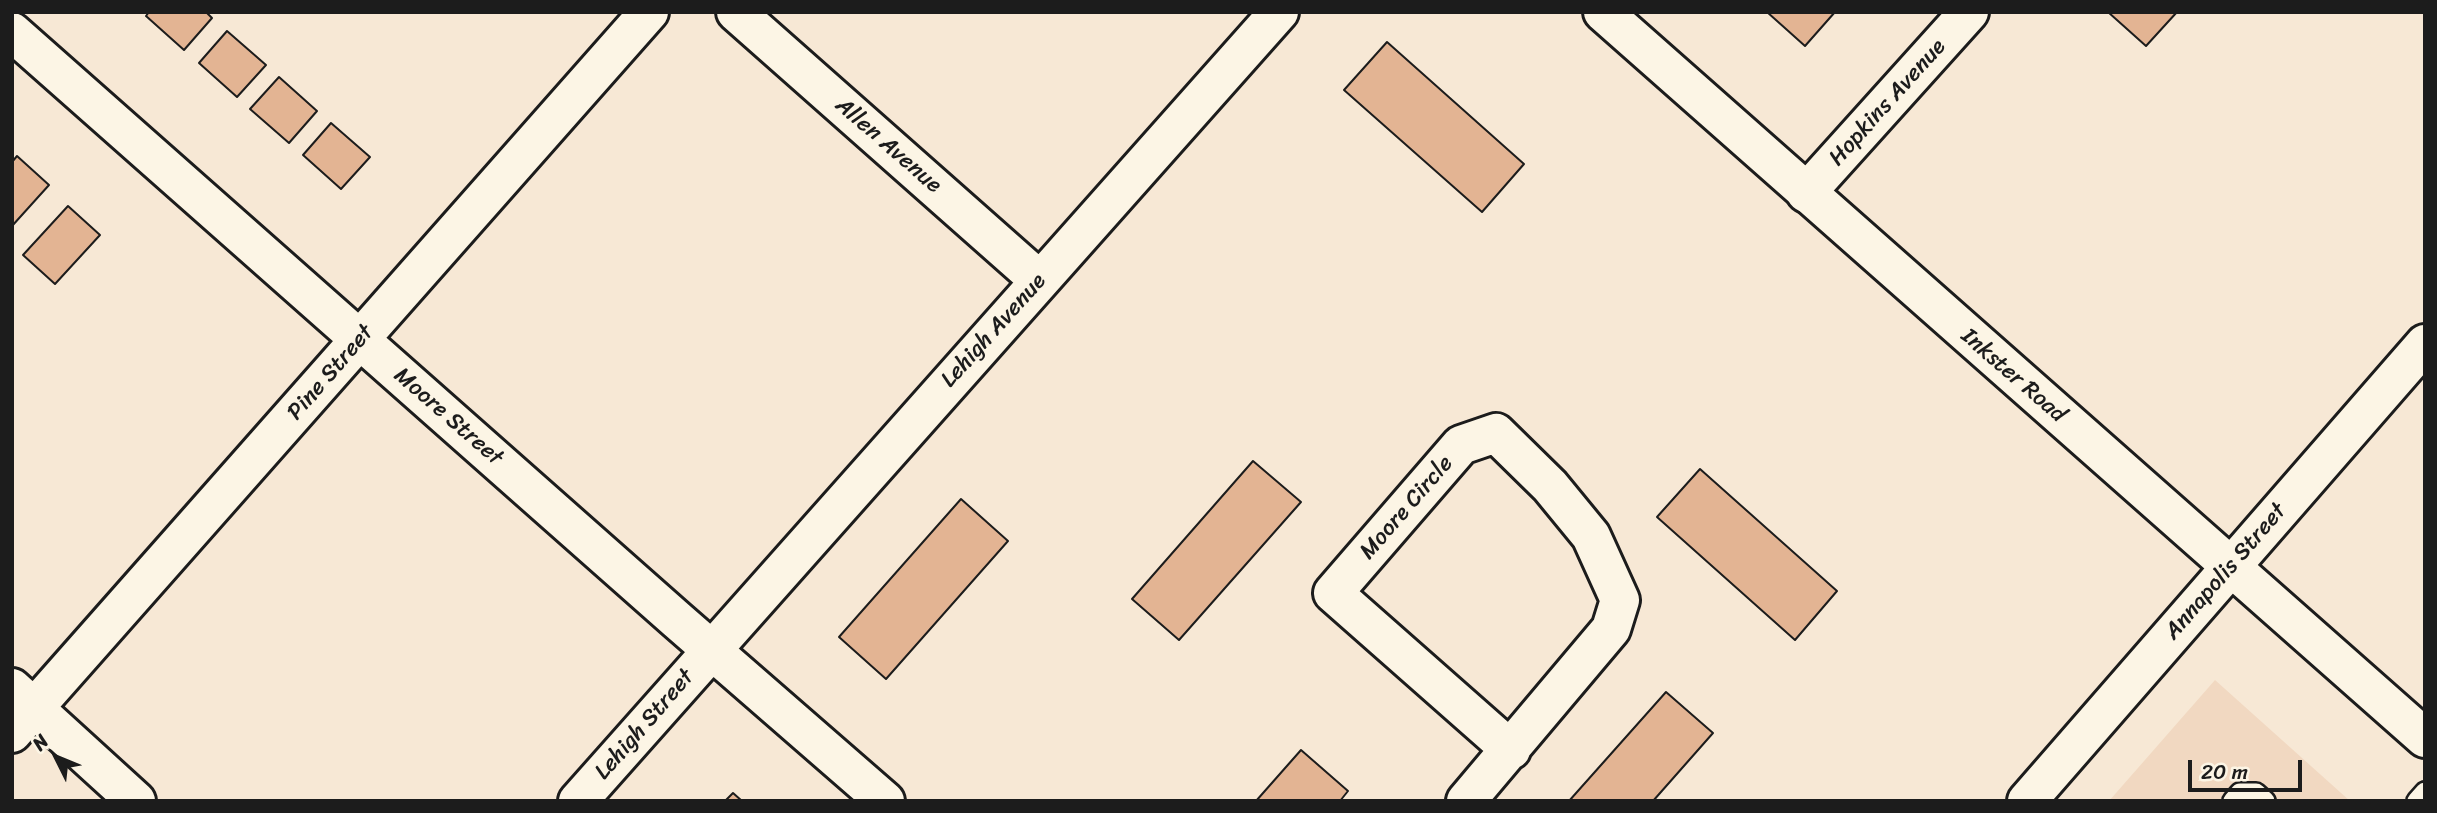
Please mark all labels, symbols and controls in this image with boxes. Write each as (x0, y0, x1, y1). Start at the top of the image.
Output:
street label: Hopkins Avenue (1824, 34, 1952, 172)
street label: Allen Avenue (829, 92, 947, 200)
street label: Lehigh Avenue (936, 268, 1052, 394)
street label: Pine Street (282, 320, 380, 426)
street label: Inkster Road (1955, 323, 2071, 429)
street label: Moore Street (388, 362, 508, 472)
street label: Moore Circle (1354, 450, 1460, 566)
street label: Annapolis Street (2159, 498, 2293, 646)
street label: Lehigh Street (590, 664, 700, 786)
north arrow (21, 722, 91, 792)
text: N (24, 726, 57, 758)
scale bar (2192, 746, 2306, 790)
text: 20 m (2201, 753, 2248, 791)

